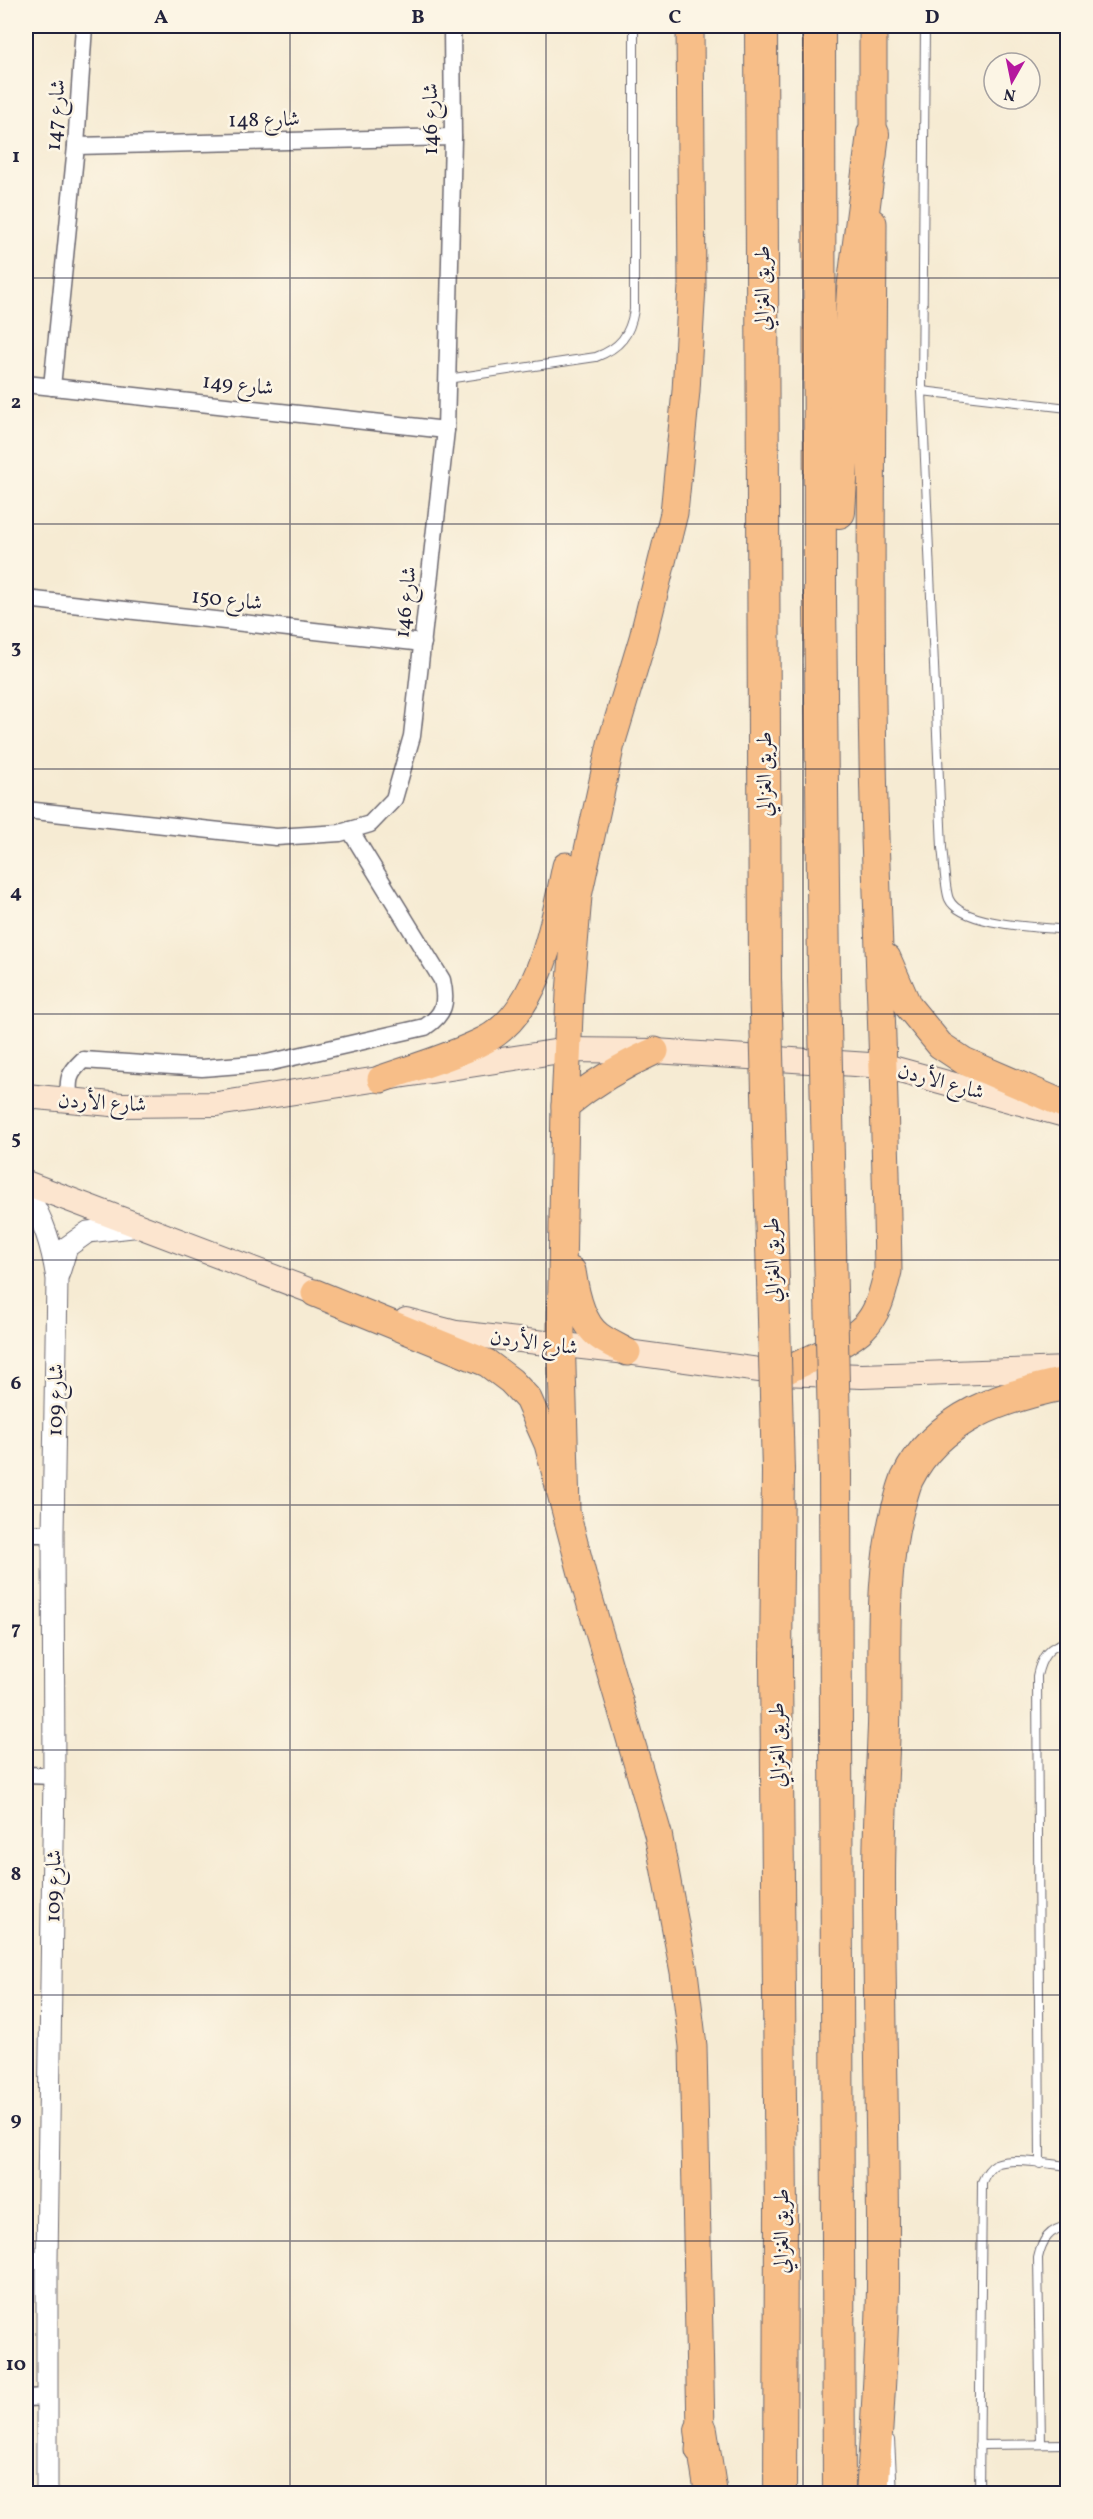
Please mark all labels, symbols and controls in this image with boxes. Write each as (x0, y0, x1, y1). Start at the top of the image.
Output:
text: A (154, 4, 168, 32)
text: B (411, 4, 425, 32)
text: C (669, 4, 682, 32)
text: D (925, 4, 939, 32)
north arrow (982, 51, 1042, 111)
street label: شارع 147 (40, 78, 75, 152)
text: N (1002, 82, 1017, 106)
street label: شارع 146 (417, 83, 448, 155)
street label: شارع 148 (228, 105, 300, 138)
text: 1 (12, 143, 20, 171)
street label: طريق الغزالي (749, 245, 779, 331)
street label: شارع 149 (201, 367, 275, 406)
text: 2 (11, 389, 21, 417)
street label: شارع 146 (388, 565, 427, 640)
street label: شارع 150 (190, 582, 264, 621)
text: 3 (11, 634, 21, 662)
street label: طريق الغزالي (751, 731, 781, 817)
text: 4 (10, 879, 22, 907)
street label: شارع الأردن (894, 1055, 988, 1110)
street label: شارع الأردن (57, 1085, 147, 1122)
text: 5 (11, 1125, 21, 1153)
street label: طريق الغزالي (758, 1217, 790, 1303)
street label: شارع الأردن (488, 1322, 580, 1365)
street label: شارع 109 (41, 1364, 74, 1437)
text: 6 (11, 1370, 22, 1398)
text: 7 (11, 1615, 21, 1643)
street label: طريق الغزالي (763, 1702, 795, 1788)
street label: شارع 109 (39, 1850, 72, 1923)
text: 8 (11, 1861, 21, 1889)
text: 9 (10, 2106, 22, 2134)
street label: طريق الغزالي (768, 2188, 798, 2274)
text: 10 (6, 2351, 26, 2379)

